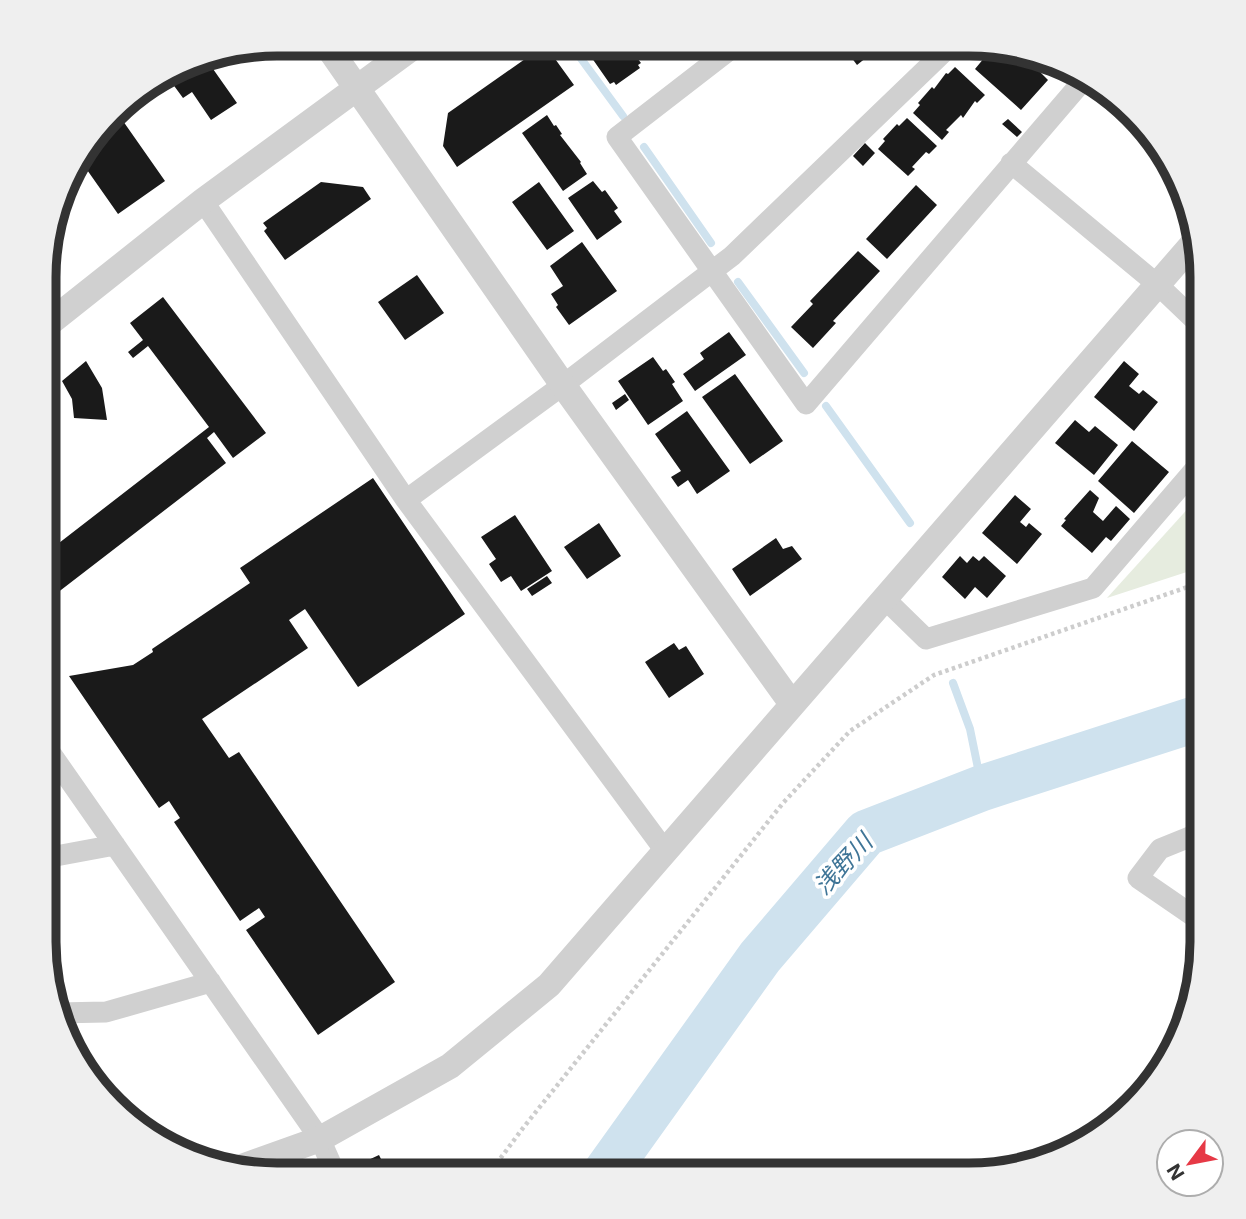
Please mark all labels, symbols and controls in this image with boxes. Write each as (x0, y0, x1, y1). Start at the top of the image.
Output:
water label: 浅野川 (808, 826, 880, 900)
north arrow (1155, 1128, 1225, 1198)
text: N (1162, 1160, 1190, 1184)

